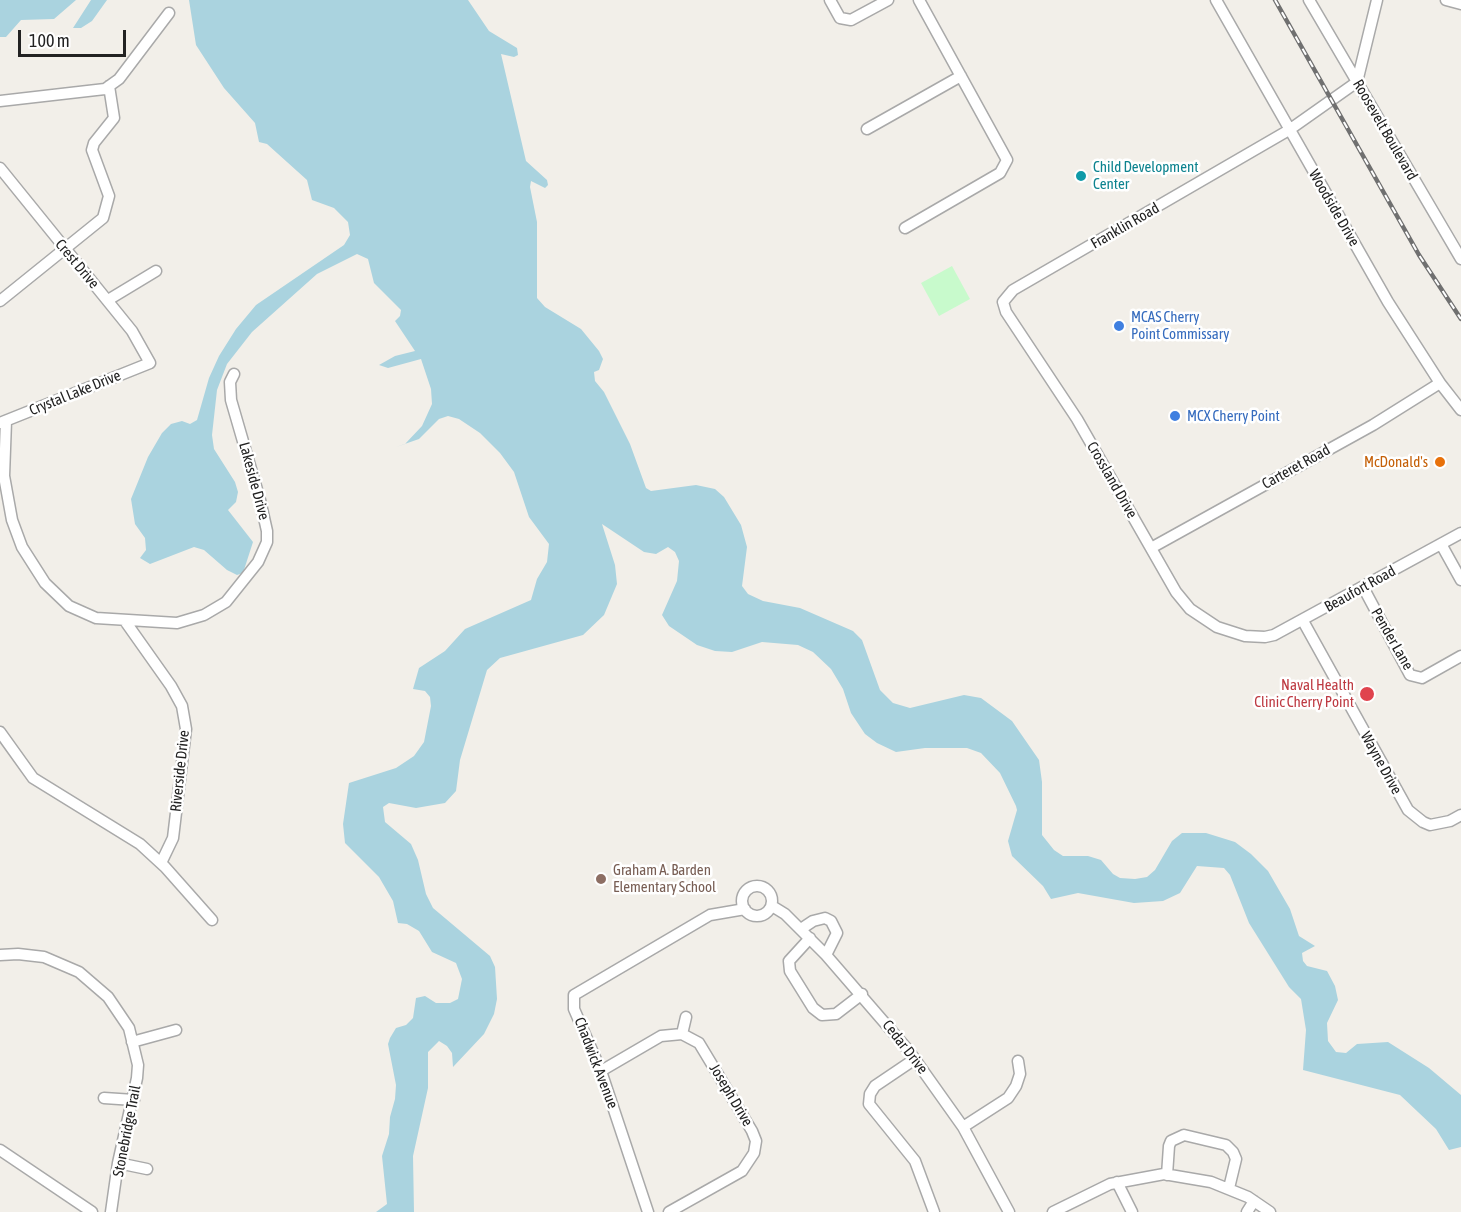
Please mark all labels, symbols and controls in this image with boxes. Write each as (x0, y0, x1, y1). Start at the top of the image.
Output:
scale bar (21, 18, 129, 56)
text: 100 m (29, 30, 70, 51)
street label: Roosevelt Boulevard (1349, 76, 1421, 184)
place label: Child Development Center (1093, 158, 1199, 193)
street label: Woodside Drive (1305, 166, 1363, 250)
marker: Child Development Center (1074, 169, 1088, 183)
street label: Franklin Road (1088, 199, 1162, 253)
street label: Crest Drive (51, 236, 103, 292)
place label: MCAS Cherry Point Commissary (1131, 308, 1229, 343)
marker: MCAS Cherry Point Commissary (1112, 319, 1126, 333)
street label: Crystal Lake Drive (27, 366, 123, 420)
place label: MCX Cherry Point (1187, 407, 1280, 425)
marker: MCX Cherry Point (1168, 409, 1182, 423)
street label: Crossland Drive (1083, 439, 1141, 521)
street label: Lakeside Drive (235, 440, 273, 522)
street label: Carteret Road (1259, 441, 1333, 493)
place label: McDonald's (1364, 453, 1428, 471)
marker: McDonald's (1433, 455, 1447, 469)
street label: Beaufort Road (1321, 562, 1399, 616)
street label: Pender Lane (1367, 605, 1417, 673)
place label: Naval Health Clinic Cherry Point (1254, 676, 1354, 711)
marker: Naval Health Clinic Cherry Point (1358, 685, 1376, 703)
street label: Riverside Drive (167, 729, 193, 813)
street label: Wayne Drive (1356, 729, 1406, 797)
place label: Graham A. Barden Elementary School (613, 861, 716, 896)
marker: Graham A. Barden Elementary School (594, 872, 608, 886)
street label: Chadwick Avenue (570, 1015, 622, 1111)
street label: Cedar Drive (878, 1017, 932, 1077)
street label: Joseph Drive (705, 1061, 757, 1129)
street label: Stonebridge Trail (109, 1084, 145, 1178)

